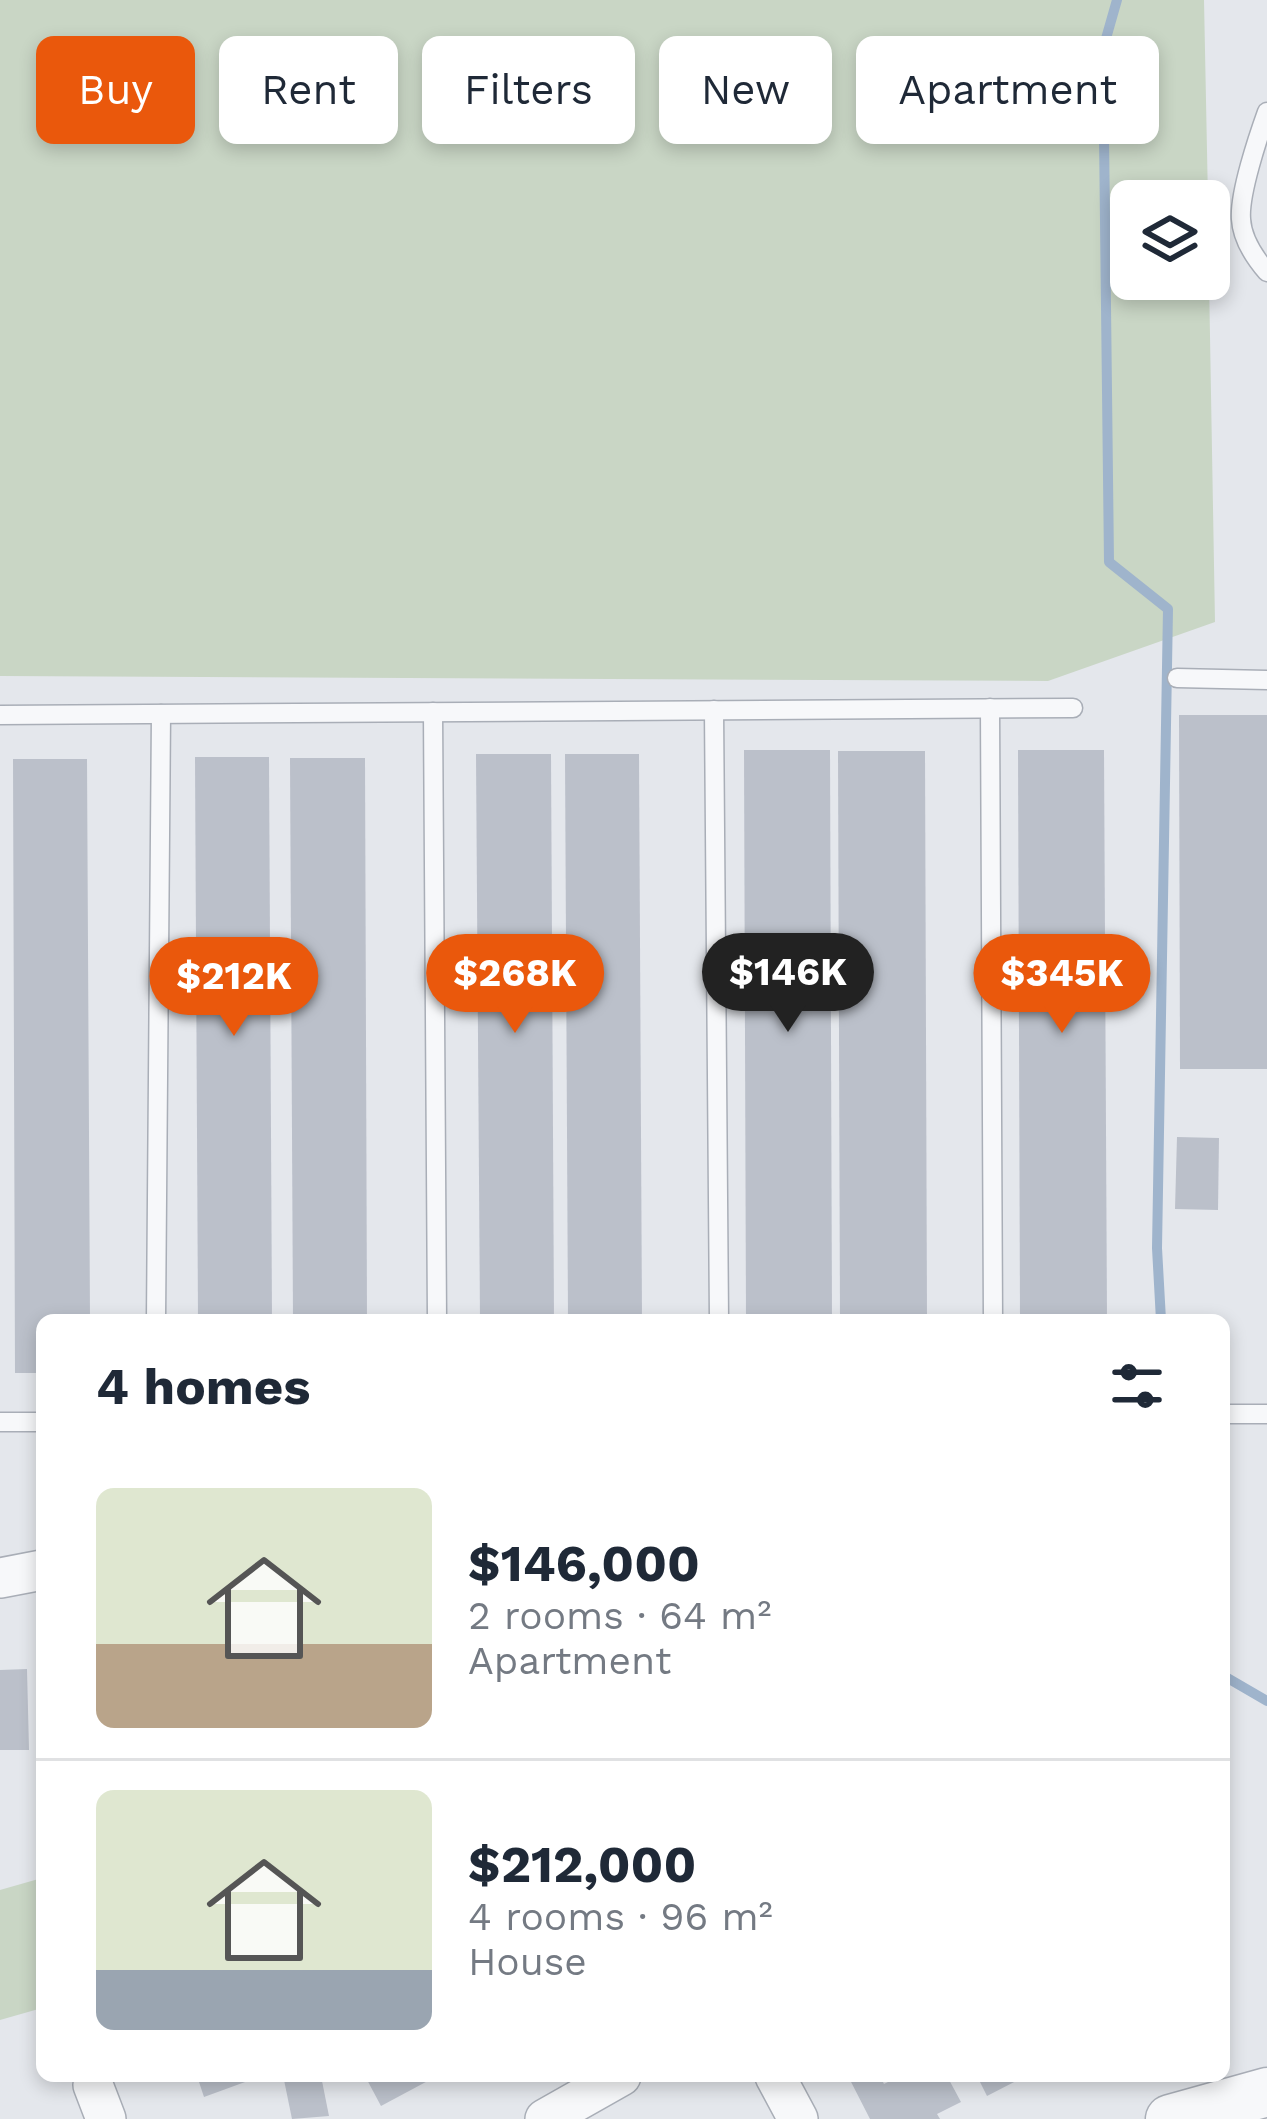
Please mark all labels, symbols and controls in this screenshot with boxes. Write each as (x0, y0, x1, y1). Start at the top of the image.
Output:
chip: Buy (36, 36, 195, 144)
chip: Rent (219, 36, 398, 144)
chip: Filters (422, 36, 635, 144)
chip: New (659, 36, 832, 144)
chip: Apartment (856, 36, 1159, 144)
map controls (1110, 180, 1230, 300)
button: layers (1110, 180, 1230, 300)
pin: $146K (704, 933, 872, 1035)
pin: $268K (431, 934, 599, 1036)
pin: $345K (978, 934, 1146, 1036)
pin: $212K (150, 937, 318, 1039)
text: $146K (729, 949, 847, 994)
text: $268K (453, 950, 577, 995)
text: $345K (1000, 950, 1124, 995)
text: $212K (176, 953, 292, 998)
icon: filters (1104, 1353, 1170, 1419)
text: 4 homes (96, 1357, 310, 1416)
text: $146,000 (468, 1534, 700, 1593)
icon: home (192, 1536, 336, 1680)
text: 2 rooms · 64 m² (468, 1593, 772, 1638)
text: Apartment (468, 1638, 671, 1683)
text: $212,000 (468, 1835, 696, 1894)
icon: home (192, 1838, 336, 1982)
text: 4 rooms · 96 m² (468, 1894, 773, 1939)
text: House (468, 1939, 587, 1984)

